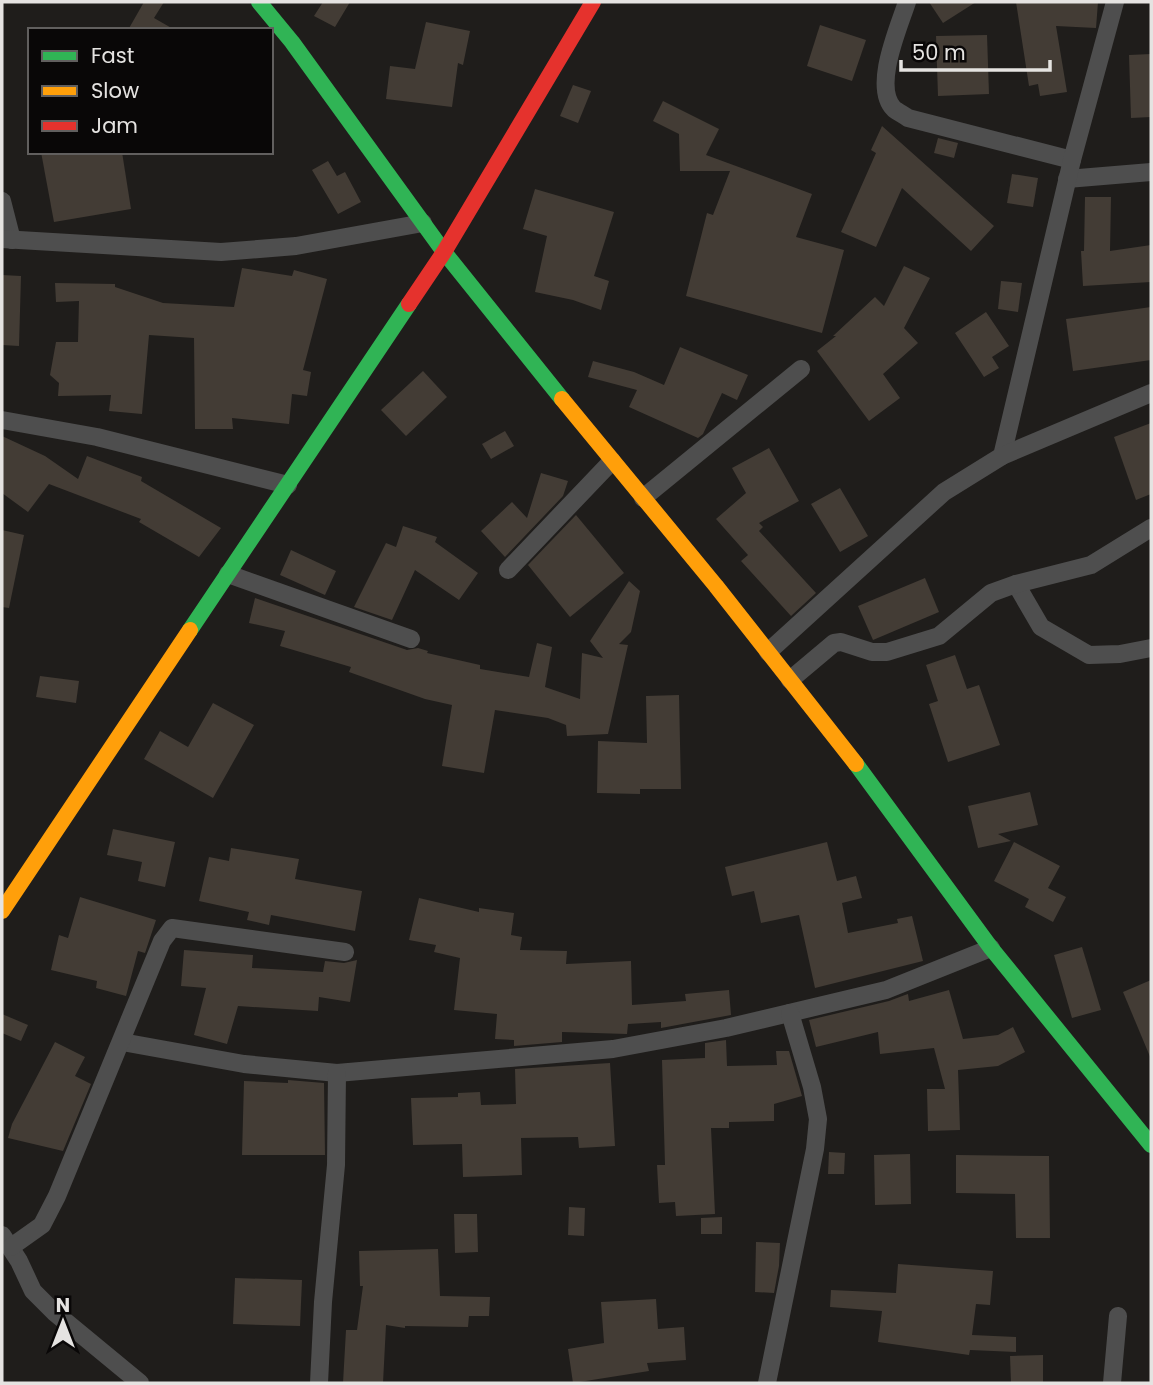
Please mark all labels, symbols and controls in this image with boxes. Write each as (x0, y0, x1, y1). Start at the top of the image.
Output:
legend (28, 28, 273, 154)
scale bar (901, 28, 1050, 72)
text: 50 m (912, 38, 966, 67)
text: Fast (91, 41, 134, 70)
text: Slow (91, 76, 139, 105)
text: Jam (91, 111, 138, 140)
north arrow (28, 1287, 98, 1357)
text: N (56, 1292, 70, 1319)

